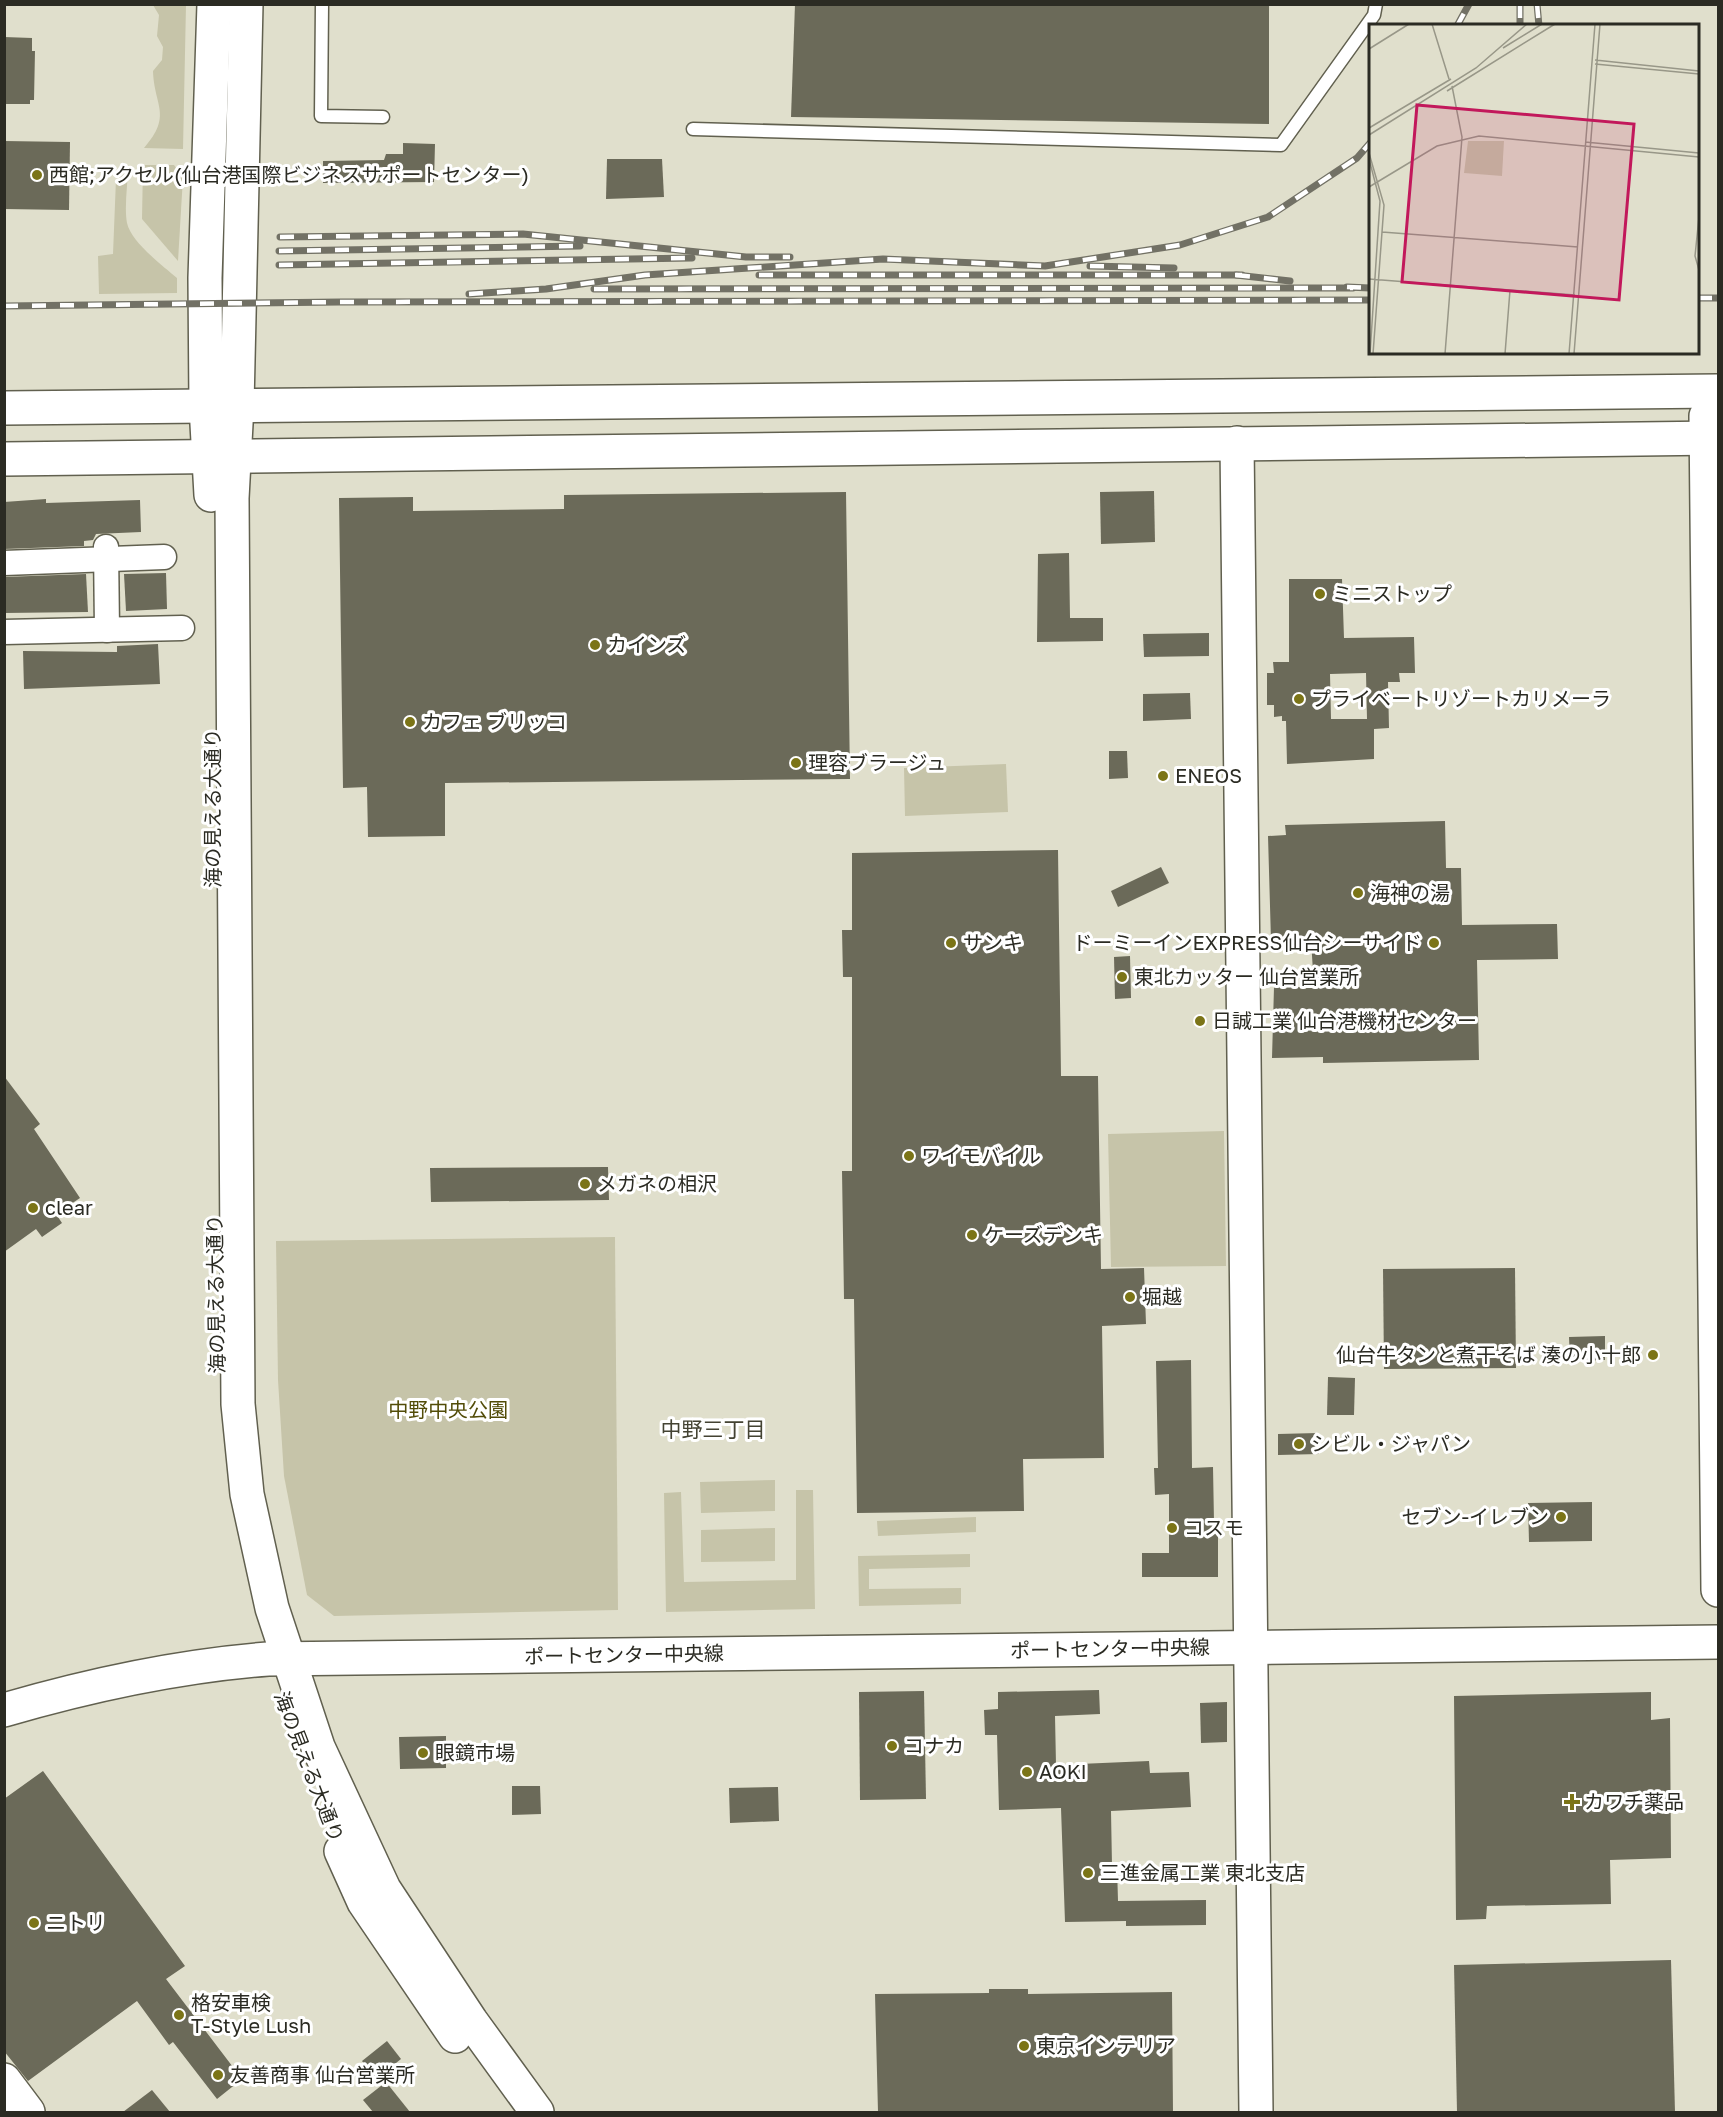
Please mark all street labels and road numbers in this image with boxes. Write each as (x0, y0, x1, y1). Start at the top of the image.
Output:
street label: 海の見える大通り (200, 728, 224, 888)
street label: 海の見える大通り (202, 1214, 228, 1374)
street label: ポートセンター中央線 (1010, 1634, 1210, 1662)
street label: ポートセンター中央線 (524, 1640, 724, 1668)
street label: 海の見える大通り (270, 1688, 350, 1845)

